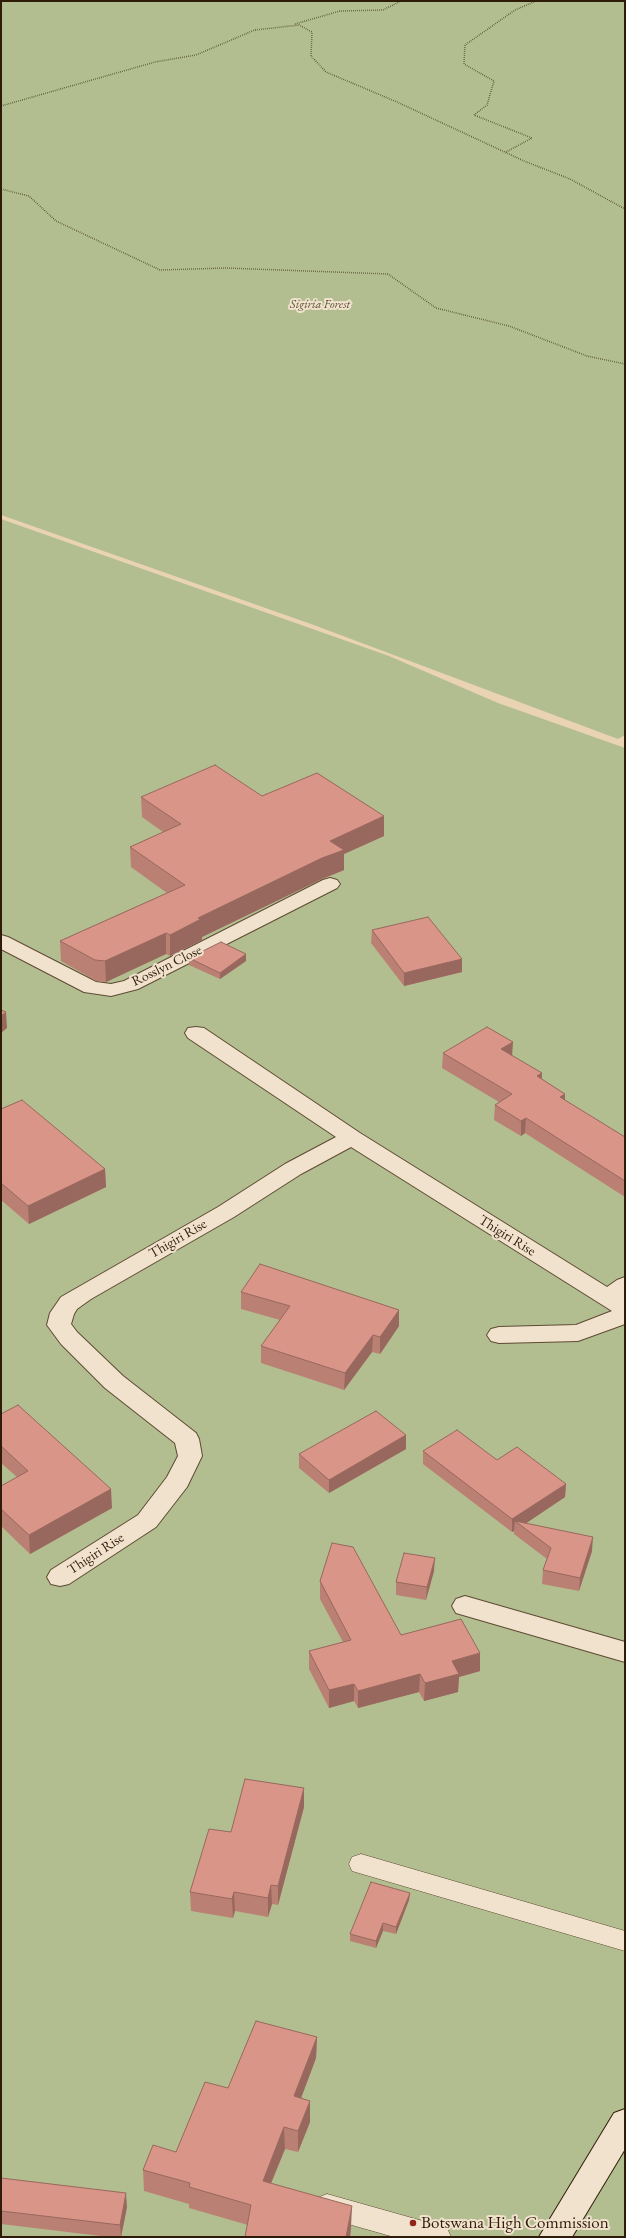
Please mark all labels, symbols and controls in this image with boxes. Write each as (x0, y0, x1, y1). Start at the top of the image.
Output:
park label: Sigiria Forest (290, 298, 350, 312)
street label: Rosslyn Close (129, 942, 205, 990)
street label: Thigiri Rise (475, 1212, 539, 1260)
street label: Thigiri Rise (146, 1216, 210, 1262)
street label: Thigiri Rise (65, 1530, 127, 1578)
place label: Botswana High Commission (421, 2213, 609, 2233)
marker: Botswana High Commission (408, 2218, 418, 2228)

